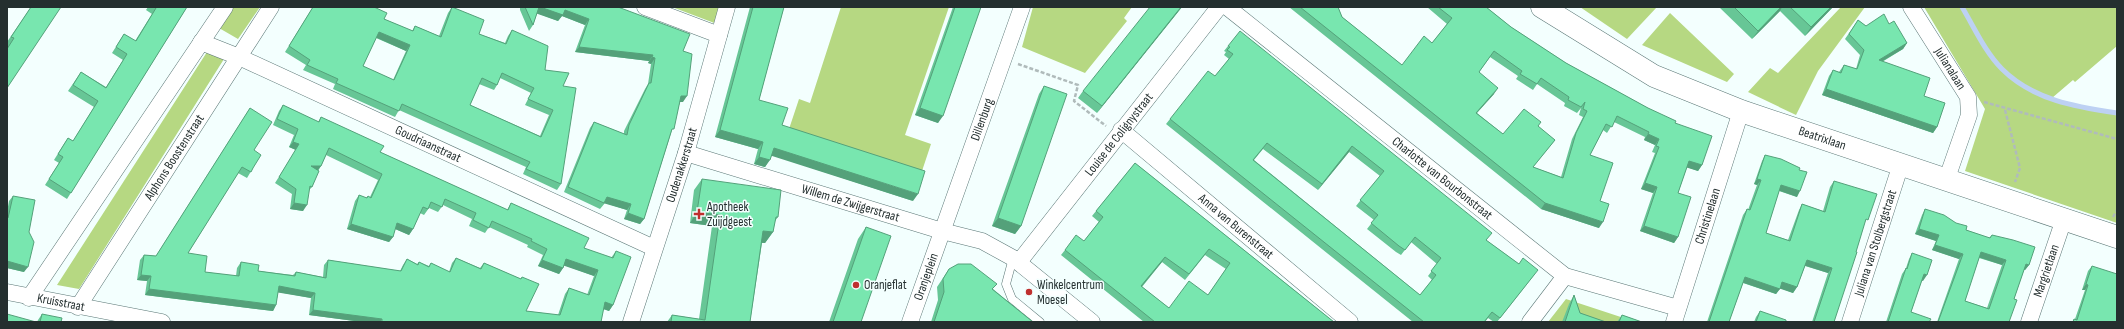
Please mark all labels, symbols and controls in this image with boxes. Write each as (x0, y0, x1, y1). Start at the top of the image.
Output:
street label: Julianalaan (1930, 44, 1969, 93)
street label: Louise de Colignystraat (1081, 90, 1157, 179)
street label: Dillenburg (967, 96, 997, 143)
street label: Alphons Boostenstraat (140, 111, 208, 204)
street label: Goudriaanstraat (393, 122, 464, 166)
street label: Beatrixlaan (1796, 123, 1848, 154)
street label: Oudenakkerstraat (662, 126, 701, 205)
street label: Charlotte van Bourbonstraat (1389, 133, 1496, 223)
street label: Willem de Zwijgerstraat (800, 181, 901, 226)
street label: Christinelaan (1691, 186, 1724, 246)
street label: Juliana van Stolbergstraat (1851, 188, 1900, 299)
street label: Anna van Burenstraat (1194, 190, 1277, 263)
place label: Apotheek Zuijdgeest (706, 199, 752, 230)
marker: Apotheek Zuijdgeest (694, 209, 704, 219)
street label: Margrietlaan (2030, 242, 2063, 299)
street label: Oranjeplein (910, 251, 942, 303)
place label: Oranjeflat (864, 277, 907, 293)
place label: Winkelcentrum Moesel (1037, 277, 1103, 308)
marker: Oranjeflat (851, 280, 861, 290)
marker: Winkelcentrum Moesel (1024, 287, 1034, 297)
street label: Kruisstraat (36, 290, 86, 315)

